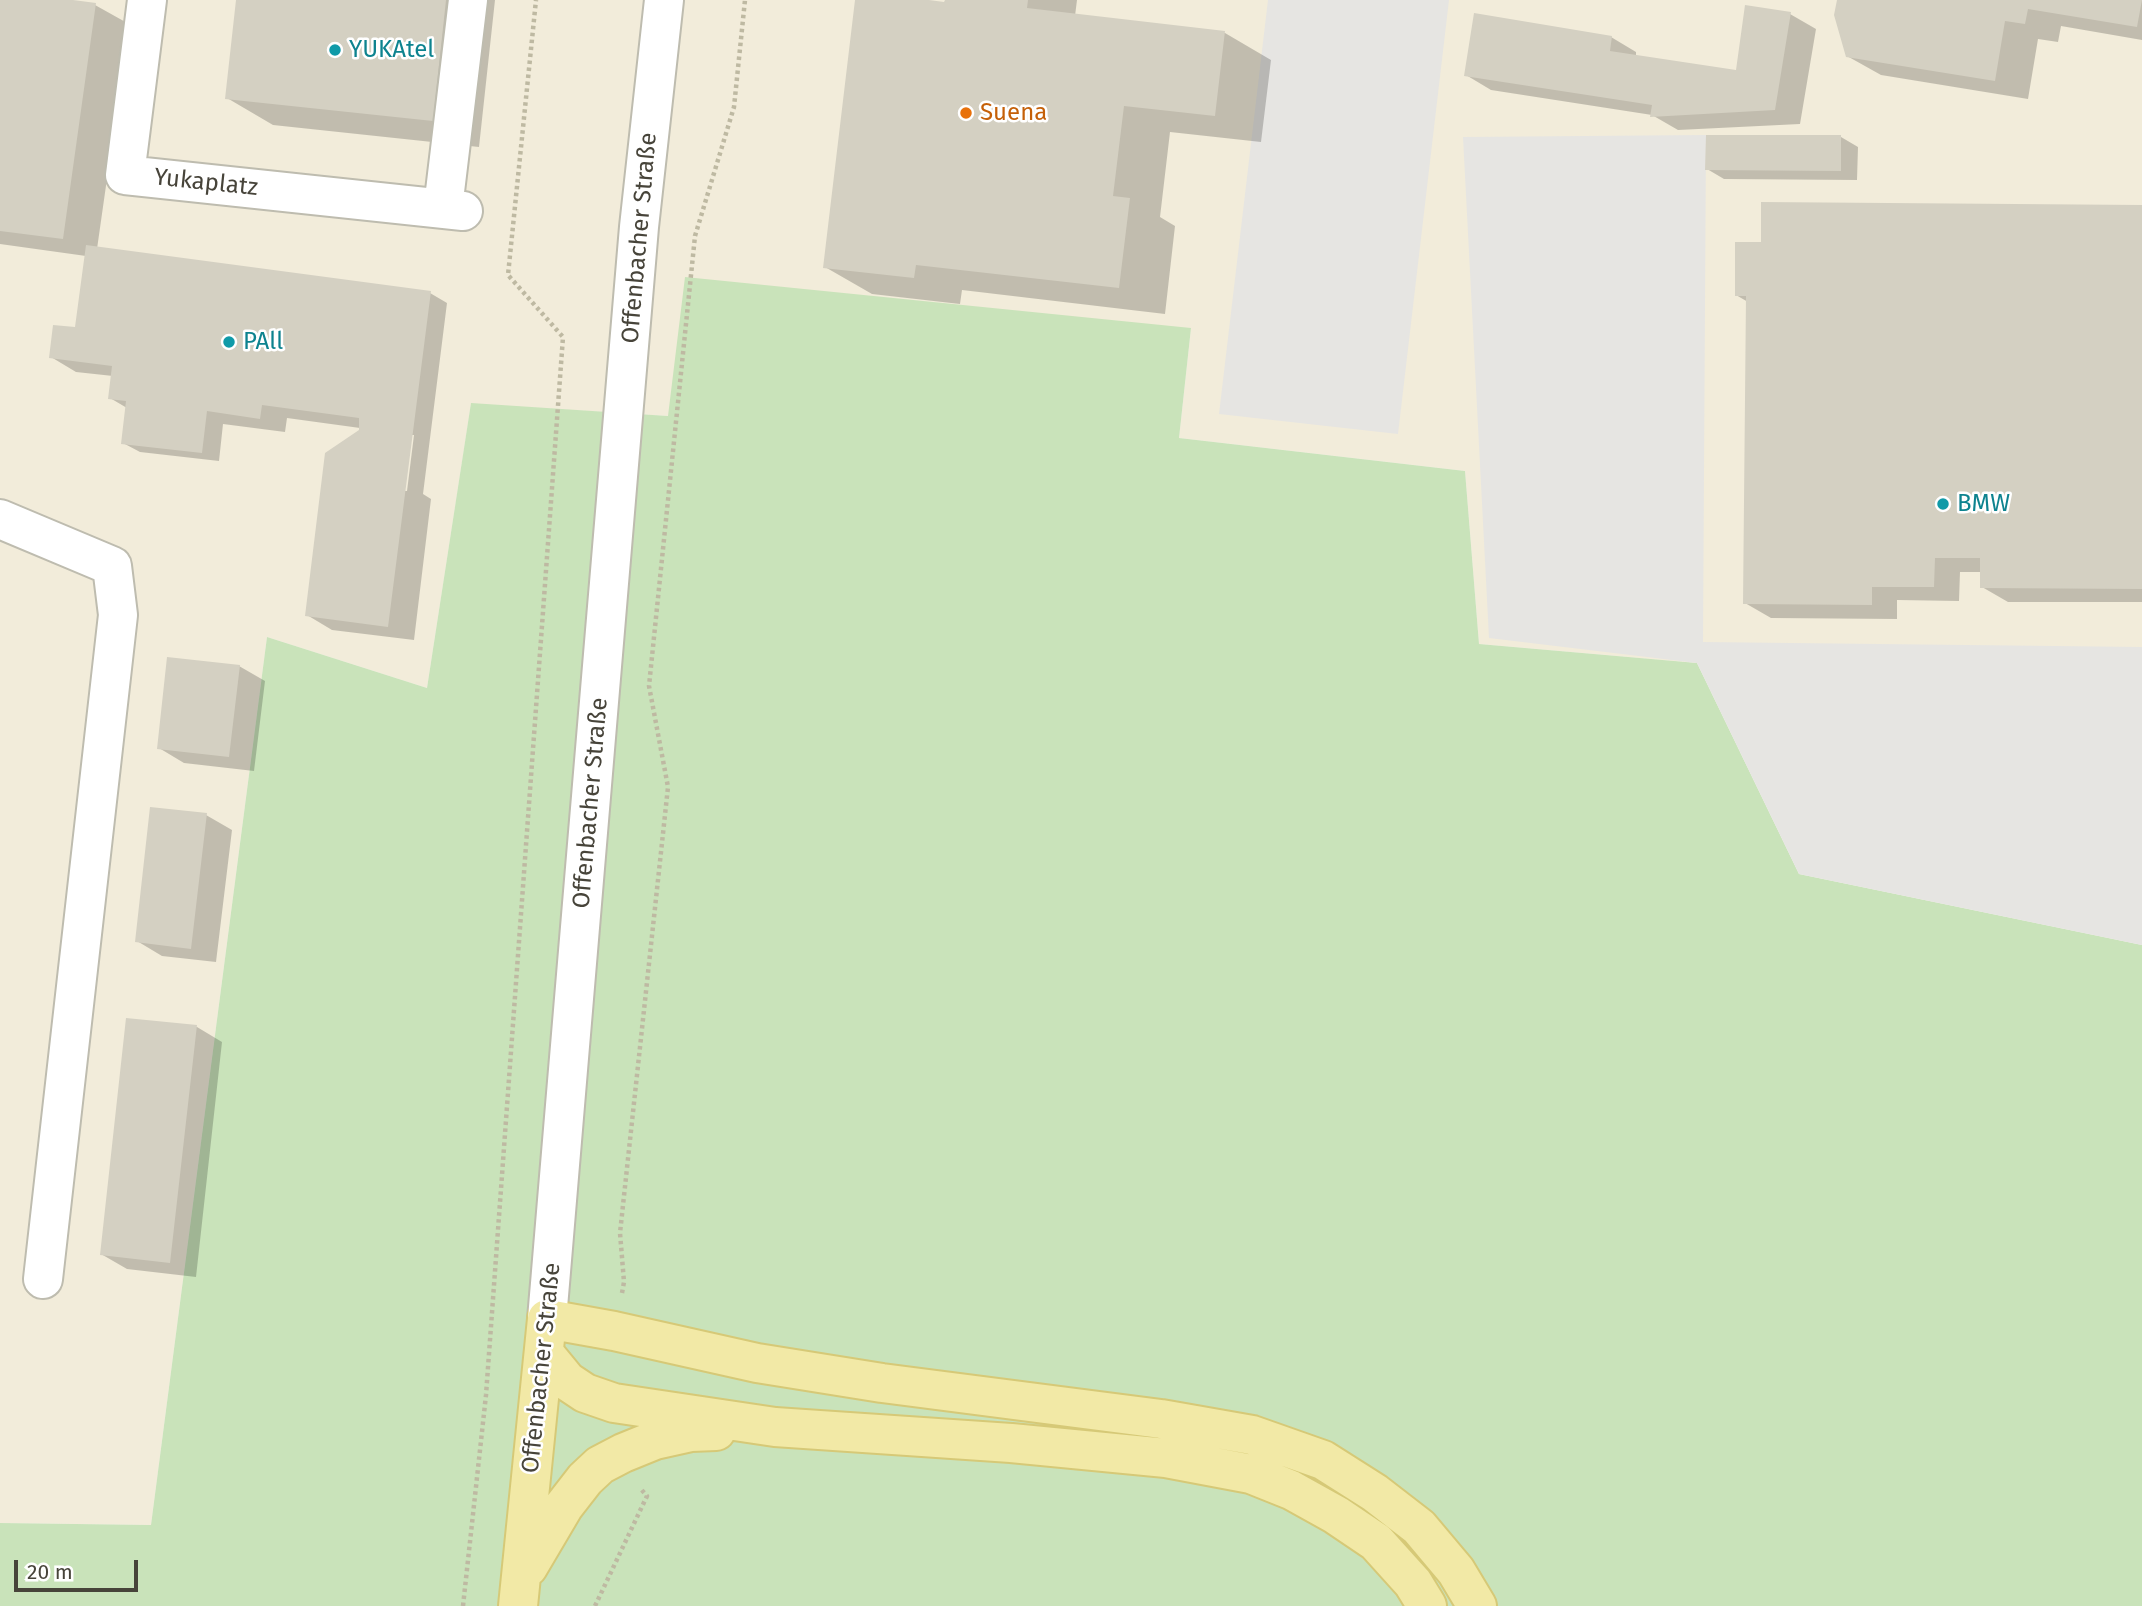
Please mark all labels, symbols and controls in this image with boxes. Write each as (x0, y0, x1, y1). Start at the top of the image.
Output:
place label: YUKAtel (349, 36, 434, 64)
marker: YUKAtel (327, 42, 343, 58)
place label: Suena (980, 99, 1047, 127)
marker: Suena (958, 105, 974, 121)
street label: Offenbacher Straße (616, 131, 664, 345)
street label: Yukaplatz (153, 163, 259, 203)
place label: PAll (243, 328, 283, 356)
marker: PAll (221, 334, 237, 350)
place label: BMW (1957, 490, 2010, 518)
marker: BMW (1935, 496, 1951, 512)
street label: Offenbacher Straße (567, 696, 615, 910)
street label: Offenbacher Straße (517, 1261, 567, 1475)
scale bar (18, 1546, 142, 1590)
text: 20 m (27, 1559, 73, 1585)

